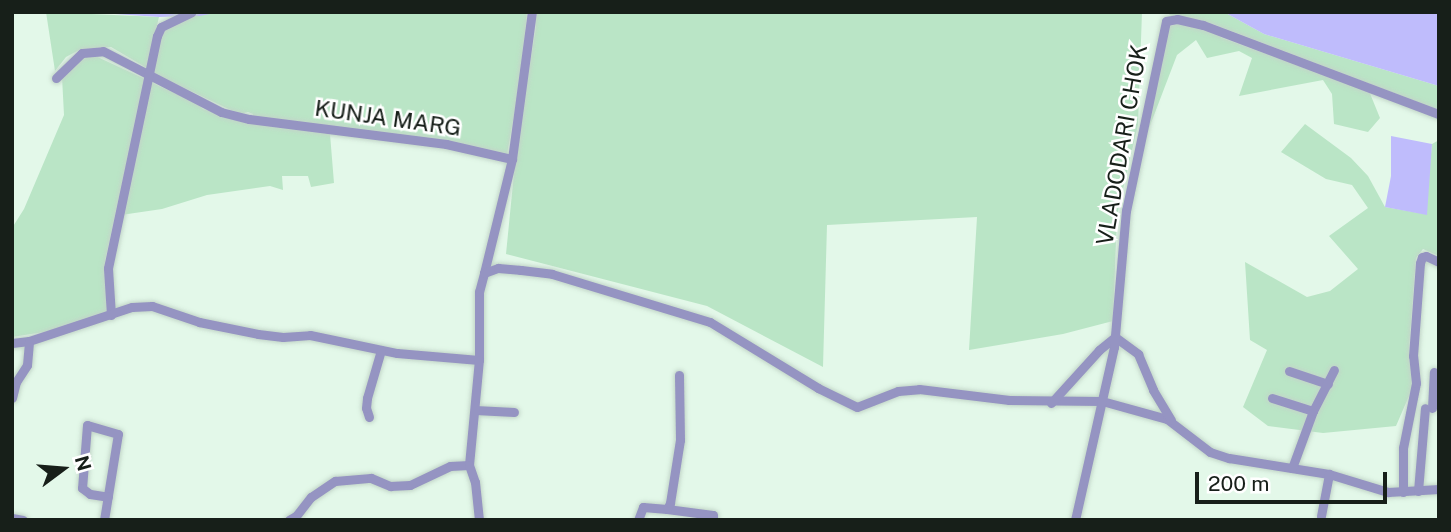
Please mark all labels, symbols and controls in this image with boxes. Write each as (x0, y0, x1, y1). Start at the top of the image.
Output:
street label: VLADODARI CHOK (1091, 42, 1153, 248)
street label: KUNJA MARG (313, 94, 463, 142)
north arrow (28, 434, 98, 504)
text: N (71, 453, 96, 473)
scale bar (1199, 458, 1392, 502)
text: 200 m (1208, 471, 1269, 496)

